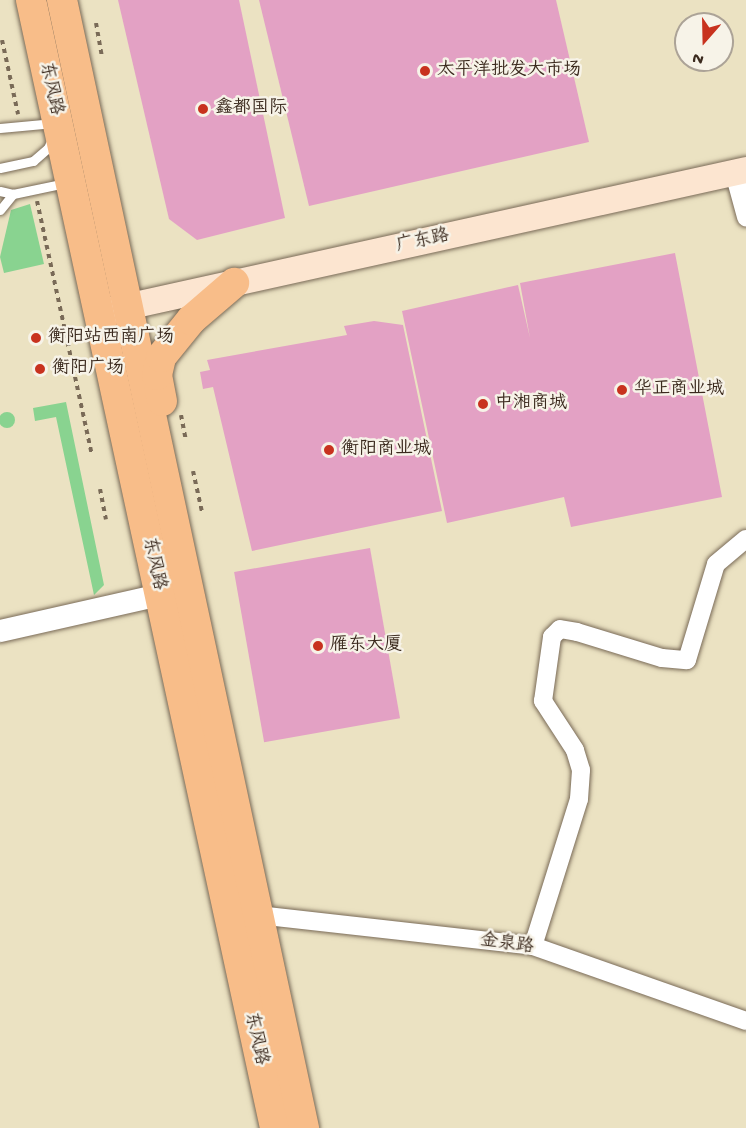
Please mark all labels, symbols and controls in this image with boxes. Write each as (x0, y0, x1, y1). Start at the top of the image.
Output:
north arrow (674, 12, 734, 72)
text: N (690, 47, 707, 68)
street label: 东风路 (34, 60, 66, 118)
place label: 太平洋批发大市场 (437, 60, 581, 82)
marker: 太平洋批发大市场 (418, 64, 432, 78)
place label: 鑫都国际 (215, 98, 287, 120)
marker: 鑫都国际 (196, 102, 210, 116)
street label: 广东路 (394, 226, 452, 258)
place label: 衡阳站西南广场 (48, 327, 174, 349)
marker: 衡阳站西南广场 (29, 331, 43, 345)
place label: 衡阳广场 (52, 358, 124, 380)
marker: 衡阳广场 (33, 362, 47, 376)
place label: 华正商业城 (634, 379, 724, 401)
marker: 华正商业城 (615, 383, 629, 397)
place label: 中湘商城 (495, 393, 567, 415)
marker: 中湘商城 (476, 397, 490, 411)
place label: 衡阳商业城 (341, 439, 431, 461)
marker: 衡阳商业城 (322, 443, 336, 457)
street label: 东风路 (137, 535, 169, 593)
place label: 雁东大厦 (330, 635, 402, 657)
marker: 雁东大厦 (311, 639, 325, 653)
street label: 金泉路 (479, 931, 535, 959)
street label: 东风路 (239, 1010, 271, 1068)

